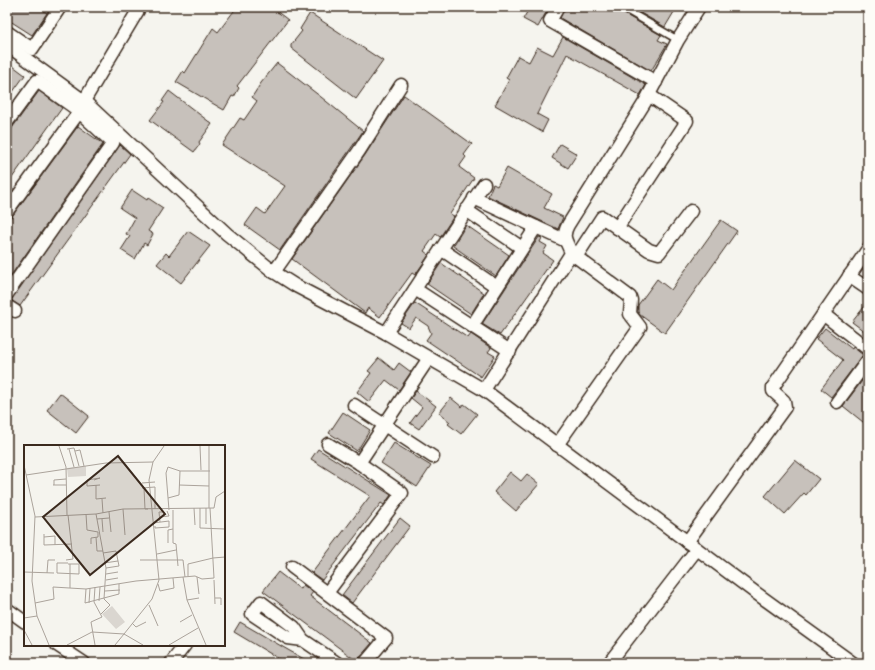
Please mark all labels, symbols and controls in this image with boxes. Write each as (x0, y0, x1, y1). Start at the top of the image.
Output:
inset map (24, 445, 225, 646)

